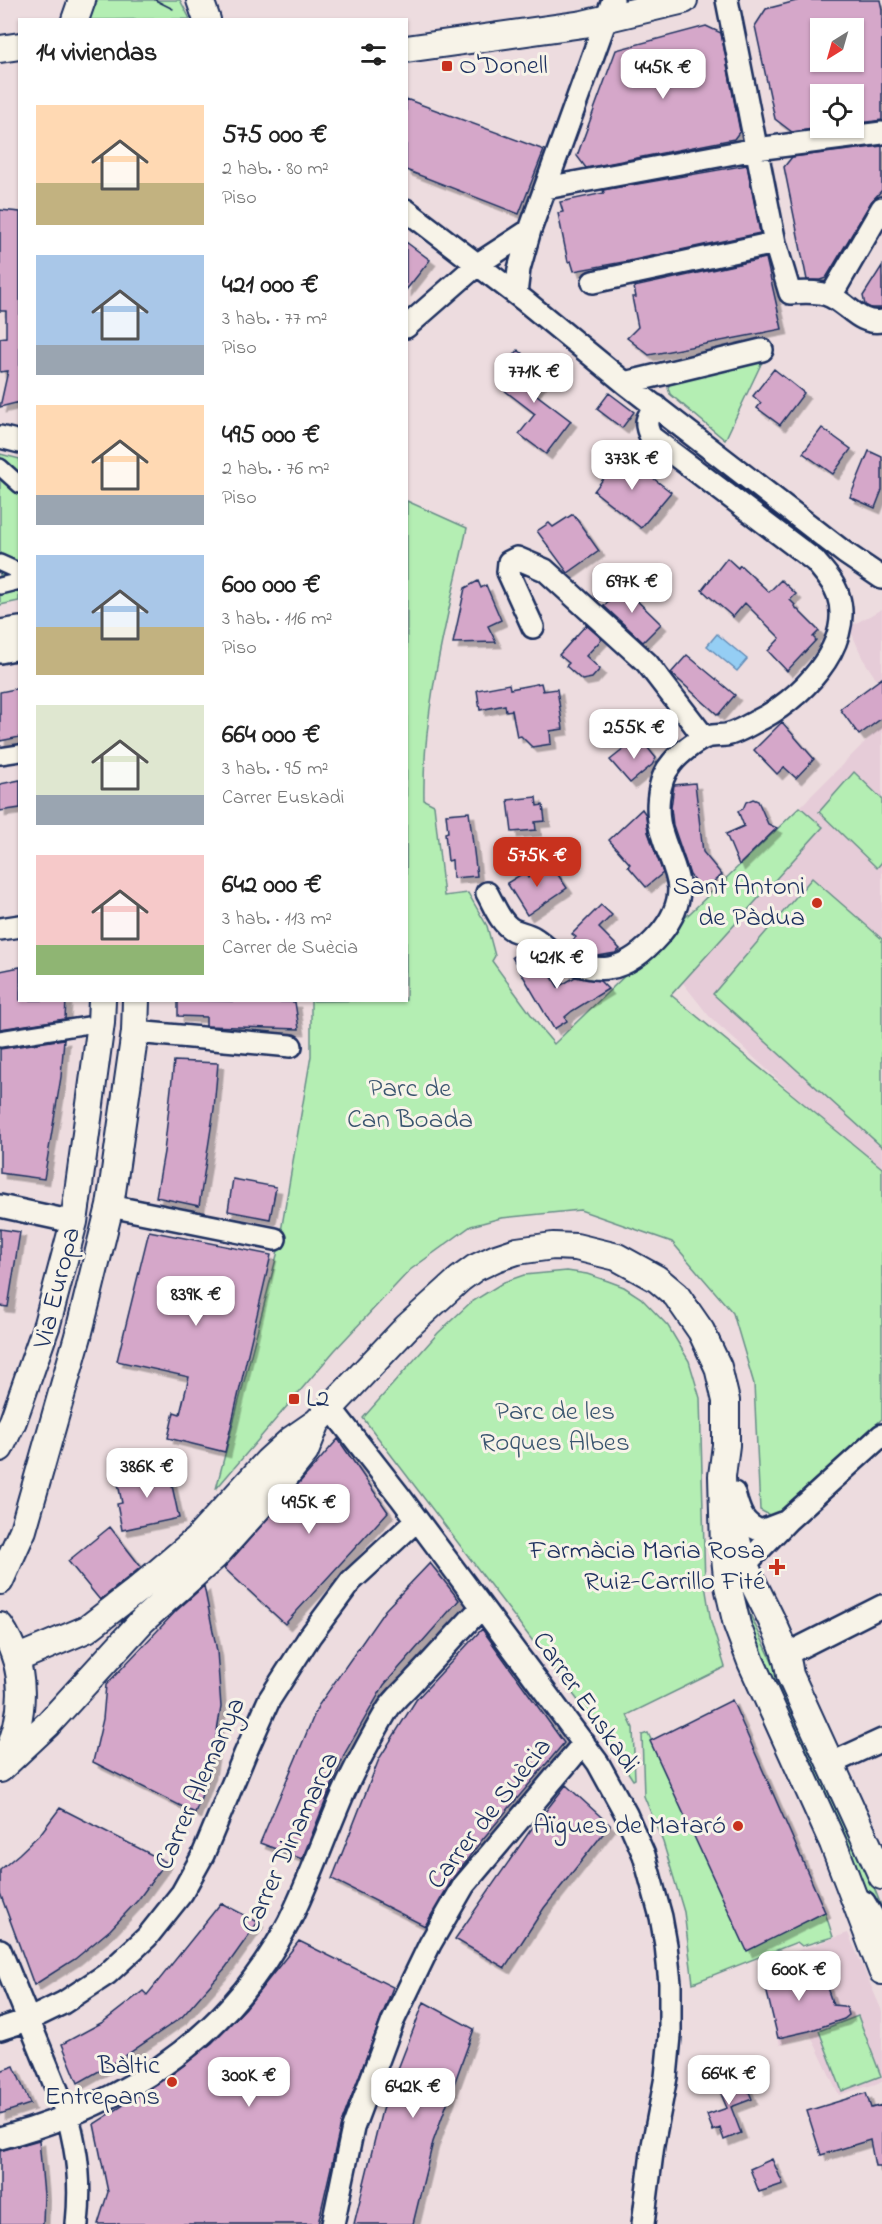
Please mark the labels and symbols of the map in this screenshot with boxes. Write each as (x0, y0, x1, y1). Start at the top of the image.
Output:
north arrow (810, 18, 864, 72)
place label: O'Donell (459, 47, 548, 86)
pin: 445K € (614, 49, 712, 100)
marker: O'Donell (440, 59, 454, 73)
pin: 771K € (485, 353, 583, 404)
pin: 373K € (583, 440, 681, 491)
pin: 697K € (583, 563, 681, 614)
pin: 255K € (585, 709, 683, 760)
pin: 575K € (488, 837, 586, 888)
place label: Sant Antoni de Pàdua (673, 868, 805, 938)
marker: Sant Antoni de Pàdua (810, 896, 824, 910)
pin: 421K € (508, 939, 606, 990)
park label: Parc de Can Boada (347, 1070, 473, 1140)
street label: Via Europa (24, 1223, 92, 1354)
pin: 839K € (147, 1276, 245, 1327)
place label: L2 (306, 1380, 329, 1419)
marker: L2 (287, 1392, 301, 1406)
park label: Parc de les Roques Albes (480, 1393, 630, 1463)
pin: 386K € (98, 1448, 196, 1499)
pin: 495K € (260, 1484, 358, 1535)
place label: Farmàcia Maria Rosa Ruiz-Carrillo Fité (528, 1532, 766, 1602)
marker: Farmàcia Maria Rosa Ruiz-Carrillo Fité (770, 1560, 784, 1574)
street label: Carrer Euskadi (522, 1624, 648, 1782)
street label: Carrer Alemanya (146, 1692, 256, 1876)
street label: Carrer de Suècia (418, 1730, 562, 1898)
street label: Carrer Dinamarca (232, 1746, 350, 1940)
place label: Aïgues de Mataró (533, 1807, 726, 1846)
marker: Aïgues de Mataró (731, 1819, 745, 1833)
pin: 600K € (750, 1951, 848, 2002)
place label: Bàltic Entrepans (44, 2047, 160, 2117)
pin: 664K € (680, 2055, 778, 2106)
pin: 300K € (200, 2057, 298, 2108)
pin: 642K € (364, 2068, 462, 2119)
marker: Bàltic Entrepans (165, 2075, 179, 2089)

